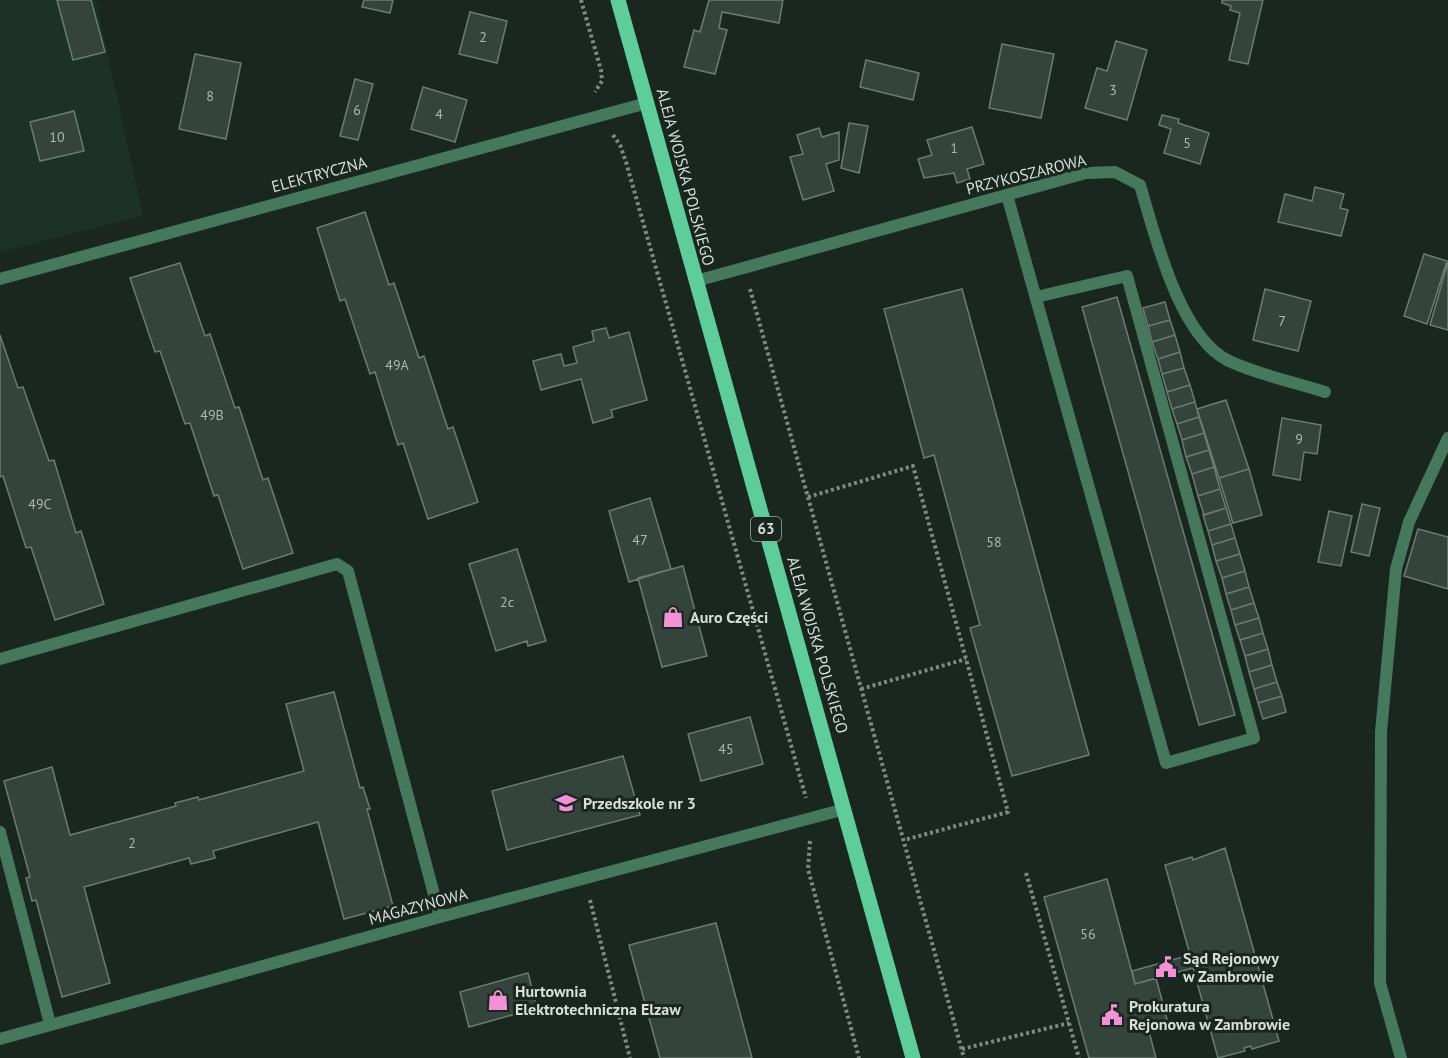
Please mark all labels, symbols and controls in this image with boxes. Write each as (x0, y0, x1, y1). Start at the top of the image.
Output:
house number: 2 (479, 28, 487, 46)
house number: 3 (1109, 81, 1117, 99)
street label: ALEJA WOJSKA POLSKIEGO (653, 86, 719, 268)
house number: 8 (206, 87, 214, 105)
house number: 6 (353, 101, 361, 119)
house number: 4 (435, 105, 443, 123)
house number: 10 (49, 128, 65, 146)
house number: 5 (1183, 134, 1191, 152)
house number: 1 (950, 139, 958, 157)
street label: PRZYKOSZAROWA (964, 149, 1089, 199)
street label: ELEKTRYCZNA (269, 151, 370, 196)
house number: 7 (1278, 312, 1286, 330)
house number: 49A (385, 356, 410, 374)
house number: 49B (200, 406, 224, 424)
house number: 9 (1295, 430, 1303, 448)
house number: 49C (28, 495, 52, 513)
road number: 63 (751, 517, 781, 541)
house number: 47 (632, 531, 648, 549)
house number: 58 (986, 533, 1002, 551)
street label: ALEJA WOJSKA POLSKIEGO (783, 554, 853, 736)
house number: 2c (500, 593, 514, 611)
shop icon: Auro Części (661, 605, 685, 629)
place label: Auro Części (690, 607, 768, 627)
house number: 45 (718, 740, 734, 758)
school or university icon: Przedszkole nr 3 (554, 791, 578, 815)
place label: Przedszkole nr 3 (583, 793, 696, 813)
house number: 2 (128, 834, 136, 852)
street label: MAGAZYNOWA (366, 883, 470, 929)
house number: 56 (1080, 925, 1096, 943)
place label: Sąd Rejonowy w Zambrowie (1182, 948, 1279, 986)
public building icon: Sąd Rejonowy w Zambrowie (1154, 955, 1178, 979)
place label: Hurtownia Elektrotechniczna Elzaw (515, 981, 681, 1019)
shop icon: Hurtownia Elektrotechniczna Elzaw (486, 988, 510, 1012)
place label: Prokuratura Rejonowa w Zambrowie (1129, 996, 1290, 1034)
public building icon: Prokuratura Rejonowa w Zambrowie (1100, 1003, 1124, 1027)

